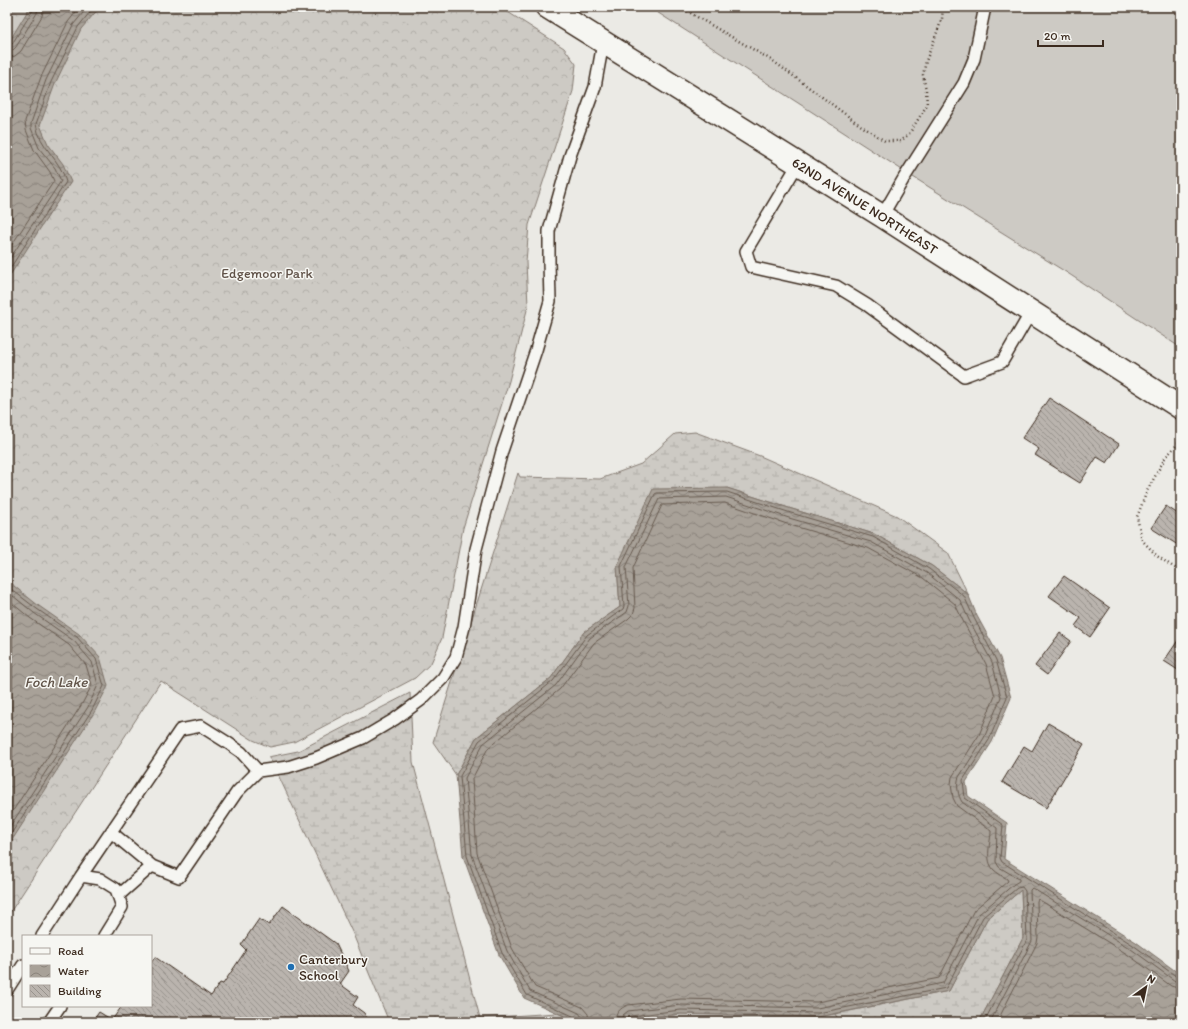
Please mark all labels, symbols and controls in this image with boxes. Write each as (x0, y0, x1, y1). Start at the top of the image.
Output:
scale bar (1038, 22, 1103, 48)
text: 20 m (1044, 29, 1071, 43)
street label: 62ND AVENUE NORTHEAST (789, 154, 941, 258)
park label: Edgemoor Park (221, 265, 313, 282)
water label: Foch Lake (25, 673, 88, 691)
legend (22, 935, 152, 1007)
text: Road (58, 944, 84, 958)
place label: Canterbury School (299, 951, 368, 984)
marker: Canterbury School (286, 962, 296, 972)
text: Water (58, 964, 89, 978)
north arrow (1126, 967, 1166, 1007)
text: N (1145, 972, 1158, 987)
text: Building (58, 984, 102, 998)

